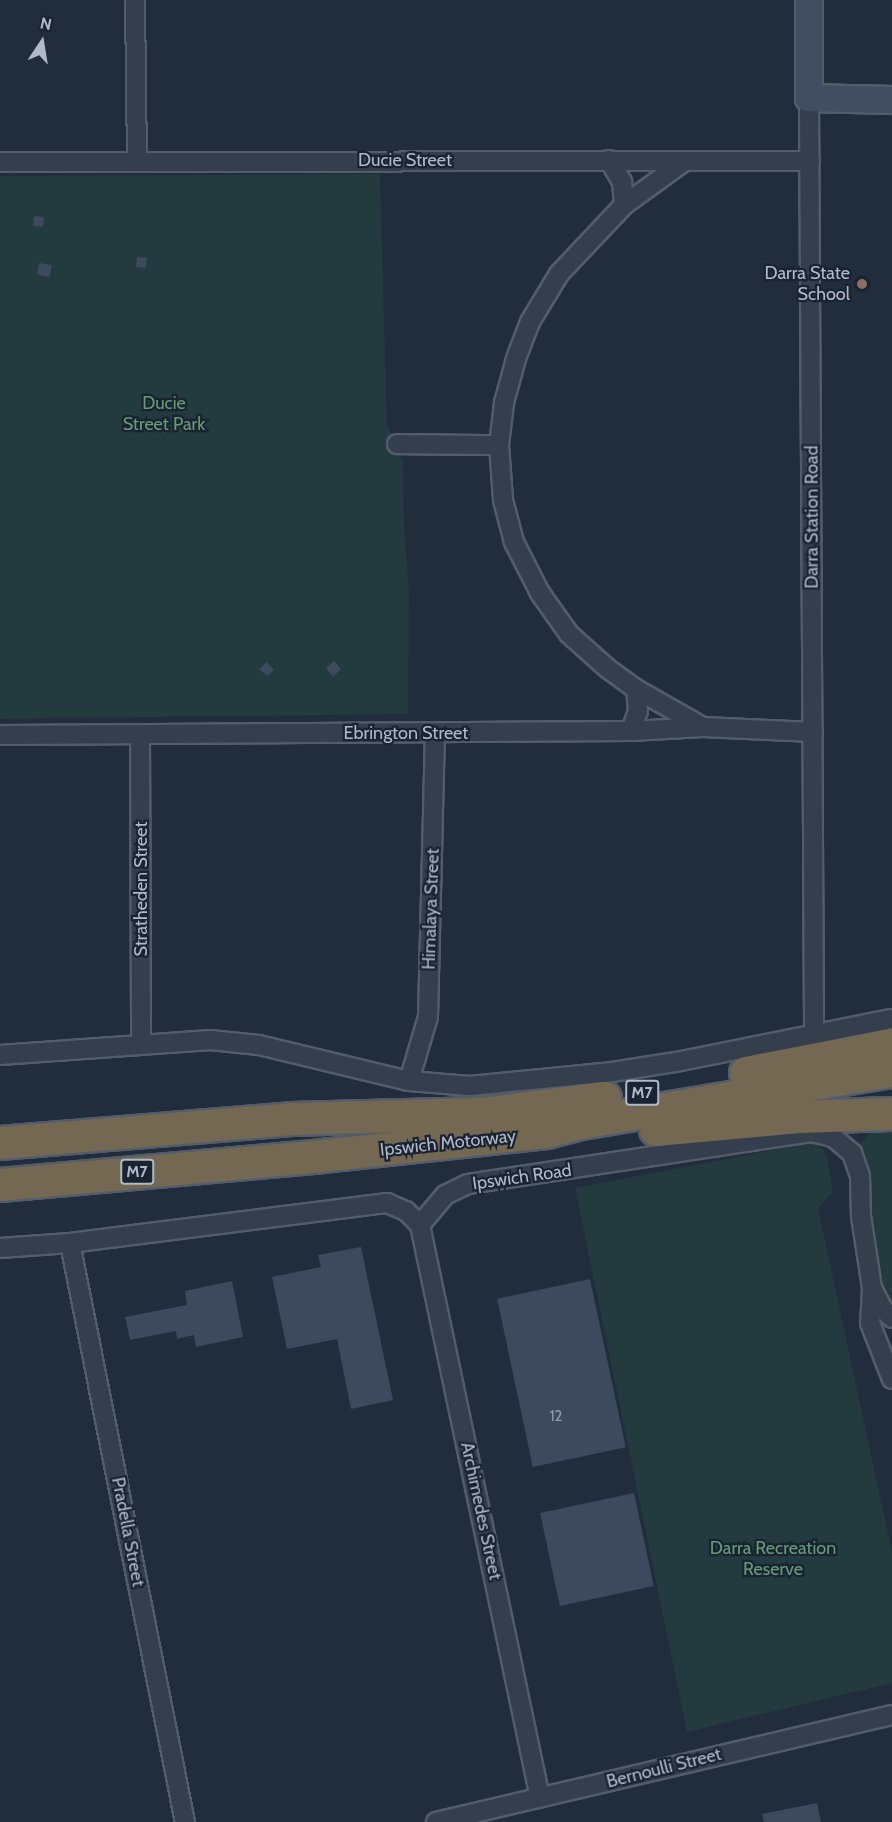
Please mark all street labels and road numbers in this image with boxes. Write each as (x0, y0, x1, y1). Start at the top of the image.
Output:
street label: Ducie Street (358, 149, 452, 171)
street label: Darra Station Road (801, 445, 823, 589)
street label: Ebrington Street (344, 722, 468, 744)
street label: Stratheden Street (130, 822, 152, 956)
street label: Himalaya Street (418, 848, 444, 970)
road number: M7 (624, 1080, 660, 1106)
street label: Ipswich Motorway (379, 1125, 517, 1161)
road number: M7 (119, 1159, 155, 1185)
street label: Ipswich Road (471, 1159, 573, 1195)
street label: Archimedes Street (456, 1440, 506, 1582)
street label: Pradella Street (107, 1475, 149, 1589)
street label: Bernoulli Street (604, 1743, 724, 1793)

